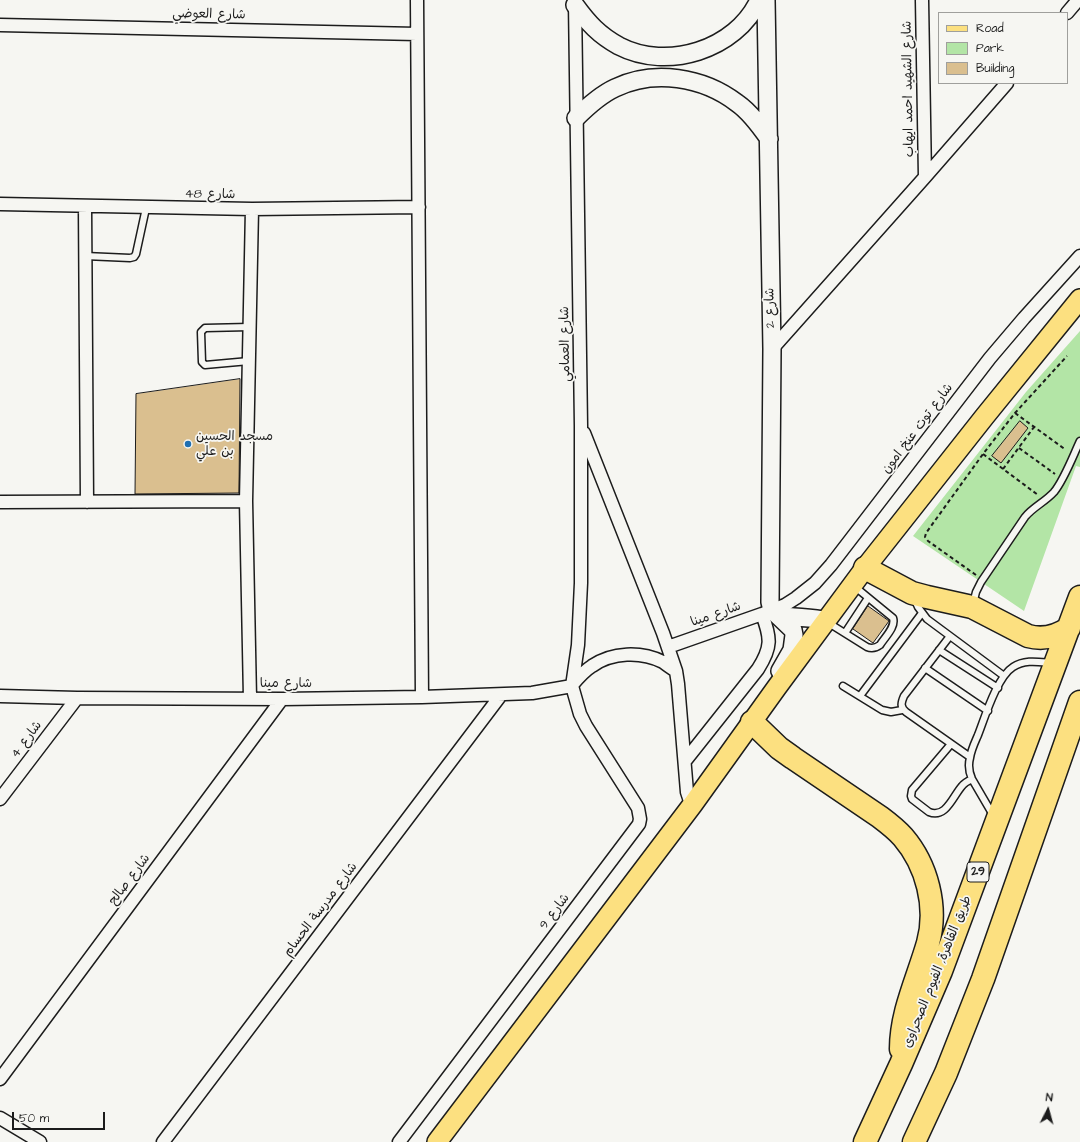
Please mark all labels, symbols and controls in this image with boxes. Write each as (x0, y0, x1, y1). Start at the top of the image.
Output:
street label: شارع العوضي (172, 7, 246, 23)
legend (938, 12, 1068, 84)
text: Road (976, 20, 1004, 37)
street label: شارع الشهيد احمد ايهاب (900, 21, 918, 157)
text: Park (976, 40, 1004, 57)
text: Building (976, 60, 1014, 77)
street label: شارع 48 (185, 187, 235, 203)
street label: شارع 2 (763, 287, 779, 329)
street label: شارع العمامي (558, 306, 574, 382)
street label: شارع توت عنخ امون (879, 381, 957, 477)
place label: مسجد الحسين بن علي (196, 429, 273, 460)
marker: مسجد الحسين بن علي (183, 439, 193, 449)
street label: شارع مينا (689, 599, 743, 631)
street label: شارع مينا (260, 676, 312, 692)
street label: شارع 4 (8, 718, 46, 762)
street label: شارع صالح (106, 851, 154, 909)
street label: شارع مدرسة الحسام (281, 860, 361, 960)
road number: 29 (967, 862, 989, 882)
street label: شارع 9 (537, 891, 573, 933)
street label: طريق القاهرة, الفيوم الصحراوى (900, 894, 976, 1050)
north arrow (1028, 1090, 1068, 1130)
text: N (1045, 1090, 1054, 1105)
scale bar (14, 1104, 107, 1130)
text: 50 m (19, 1110, 49, 1127)

